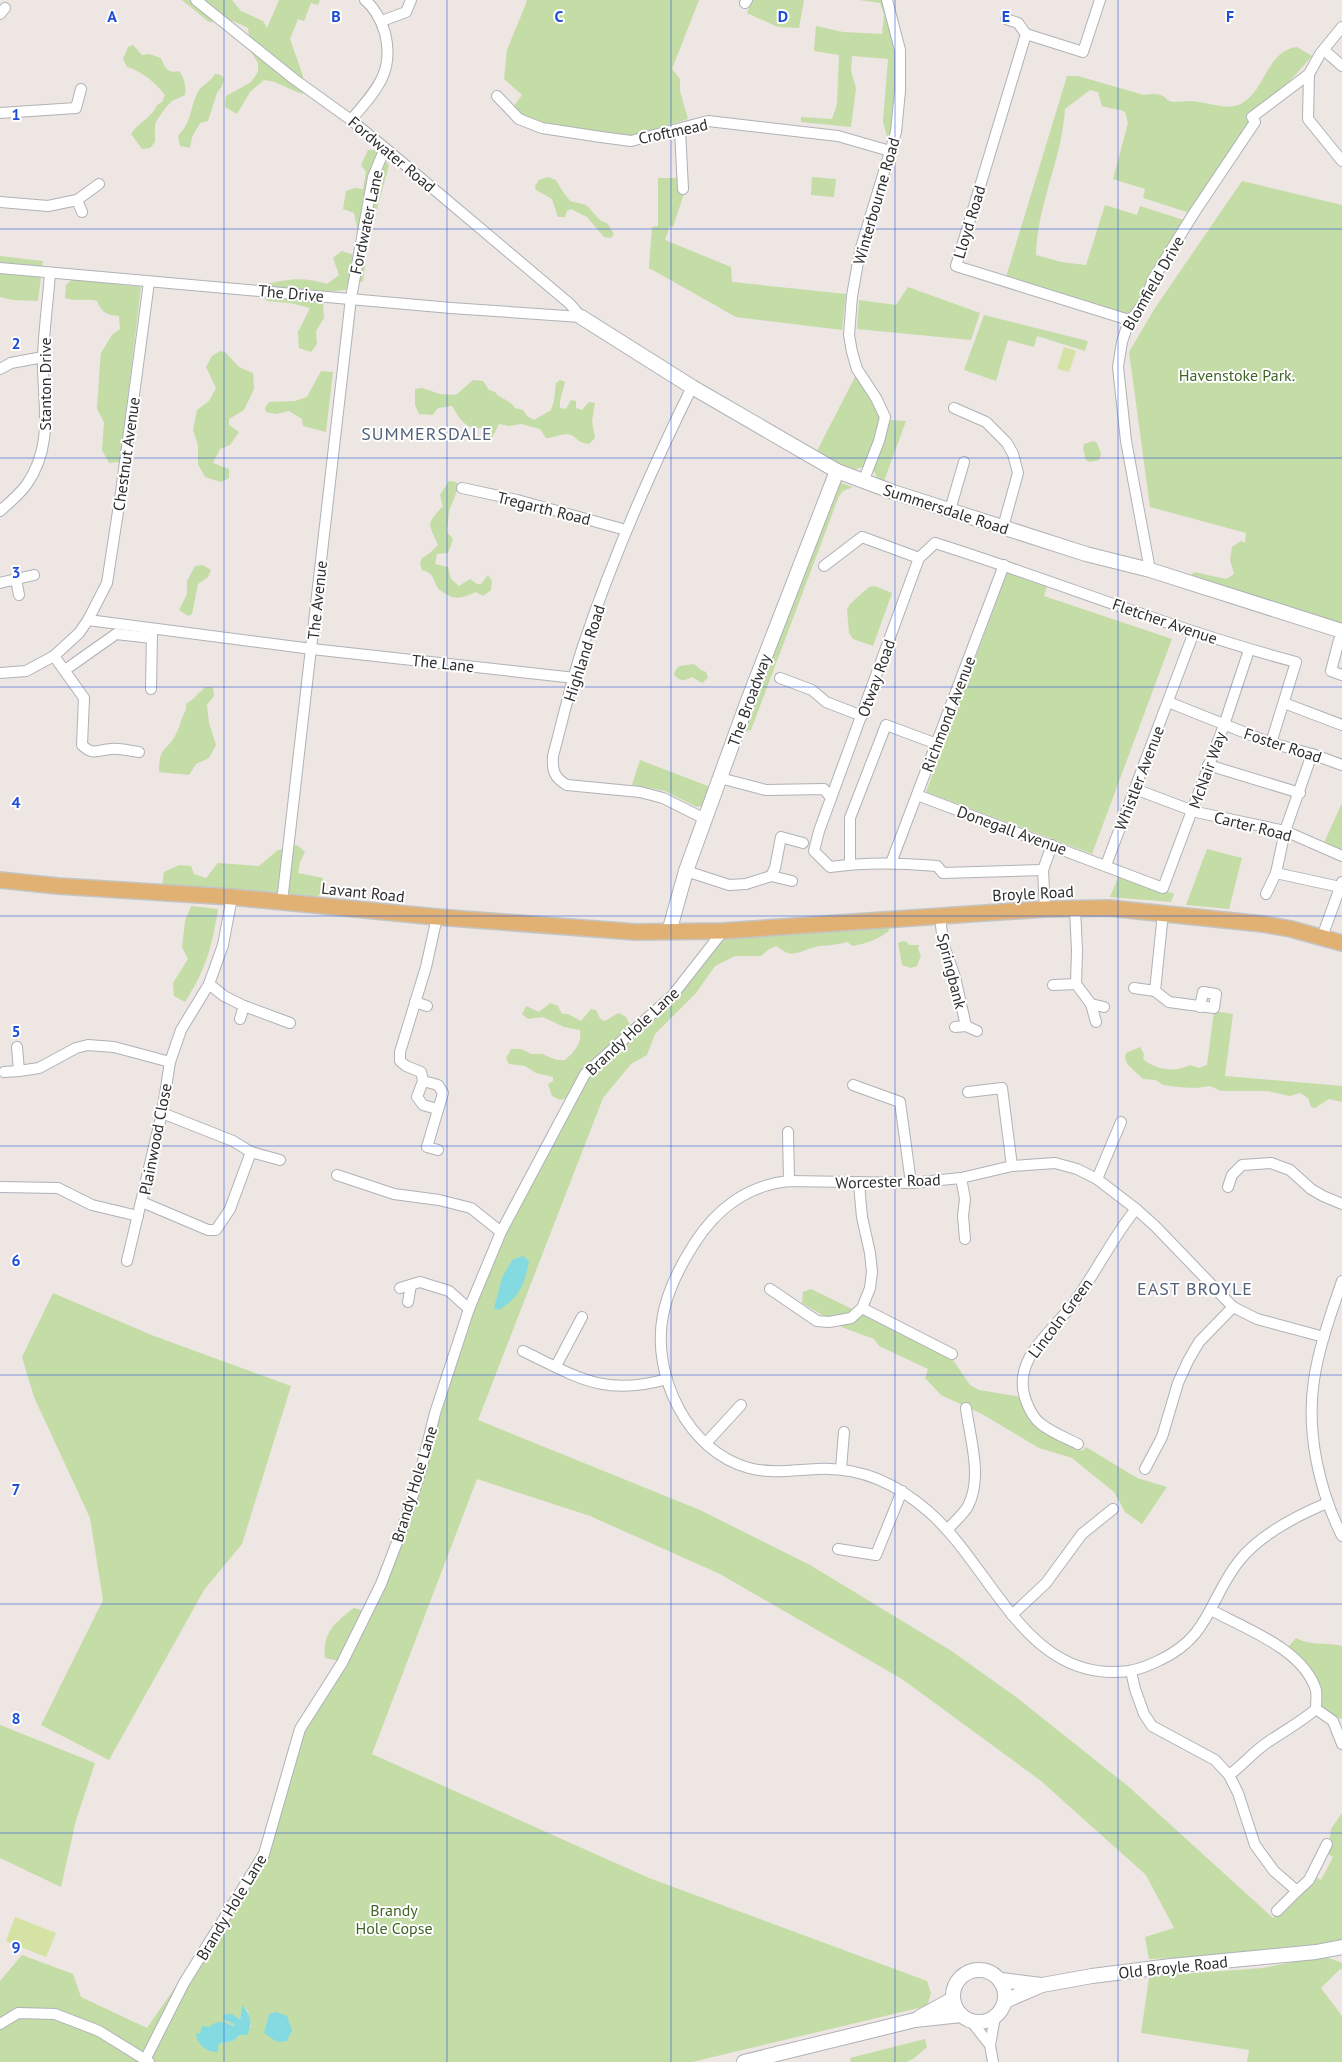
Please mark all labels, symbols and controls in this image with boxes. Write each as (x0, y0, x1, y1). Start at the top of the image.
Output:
text: A (107, 6, 117, 26)
text: B (331, 6, 341, 26)
text: C (555, 6, 564, 26)
text: D (778, 6, 788, 26)
text: E (1002, 6, 1010, 26)
text: F (1226, 6, 1234, 26)
text: 1 (11, 104, 21, 124)
street label: Fordwater Road (344, 112, 440, 196)
street label: Croftmead (636, 114, 710, 148)
street label: Winterbourne Road (848, 135, 904, 267)
street label: Fordwater Lane (345, 168, 387, 276)
street label: Lloyd Road (948, 183, 990, 261)
street label: Blomfield Drive (1118, 232, 1188, 334)
street label: The Drive (257, 280, 325, 306)
text: 2 (11, 333, 21, 353)
street label: Stanton Drive (35, 337, 55, 431)
park label: Havenstoke Park. (1179, 365, 1295, 385)
street label: Chestnut Avenue (108, 396, 144, 512)
district label: SUMMERSDALE (361, 422, 493, 445)
street label: Summersdale Road (881, 479, 1011, 539)
street label: Tregarth Road (495, 487, 593, 529)
street label: The Avenue (303, 559, 331, 641)
text: 3 (11, 562, 21, 582)
street label: Fletcher Avenue (1110, 594, 1220, 648)
street label: Highland Road (559, 602, 609, 704)
street label: Otway Road (853, 636, 899, 720)
street label: The Lane (411, 650, 475, 676)
street label: The Broadway (723, 650, 775, 749)
street label: Richmond Avenue (917, 653, 979, 775)
street label: Whistler Avenue (1110, 723, 1168, 833)
street label: Foster Road (1242, 723, 1324, 767)
street label: McNair Way (1184, 728, 1230, 811)
text: 4 (11, 792, 21, 812)
street label: Donegall Avenue (954, 801, 1070, 859)
street label: Carter Road (1212, 807, 1294, 845)
street label: Lavant Road (320, 878, 406, 906)
street label: Broyle Road (992, 881, 1074, 905)
street label: Springbank (933, 931, 971, 1011)
street label: Brandy Hole Lane (581, 983, 683, 1079)
text: 5 (11, 1021, 21, 1041)
street label: Plainwood Close (134, 1081, 176, 1197)
street label: Worcester Road (835, 1169, 941, 1193)
text: 6 (11, 1250, 21, 1270)
street label: Lincoln Green (1024, 1274, 1096, 1362)
district label: EAST BROYLE (1137, 1277, 1253, 1300)
street label: Brandy Hole Lane (387, 1424, 441, 1544)
text: 7 (11, 1479, 21, 1499)
text: 8 (11, 1708, 21, 1728)
street label: Brandy Hole Lane (191, 1850, 271, 1964)
park label: Brandy Hole Copse (355, 1900, 433, 1938)
text: 9 (11, 1937, 21, 1957)
street label: Old Broyle Road (1117, 1951, 1229, 1983)

